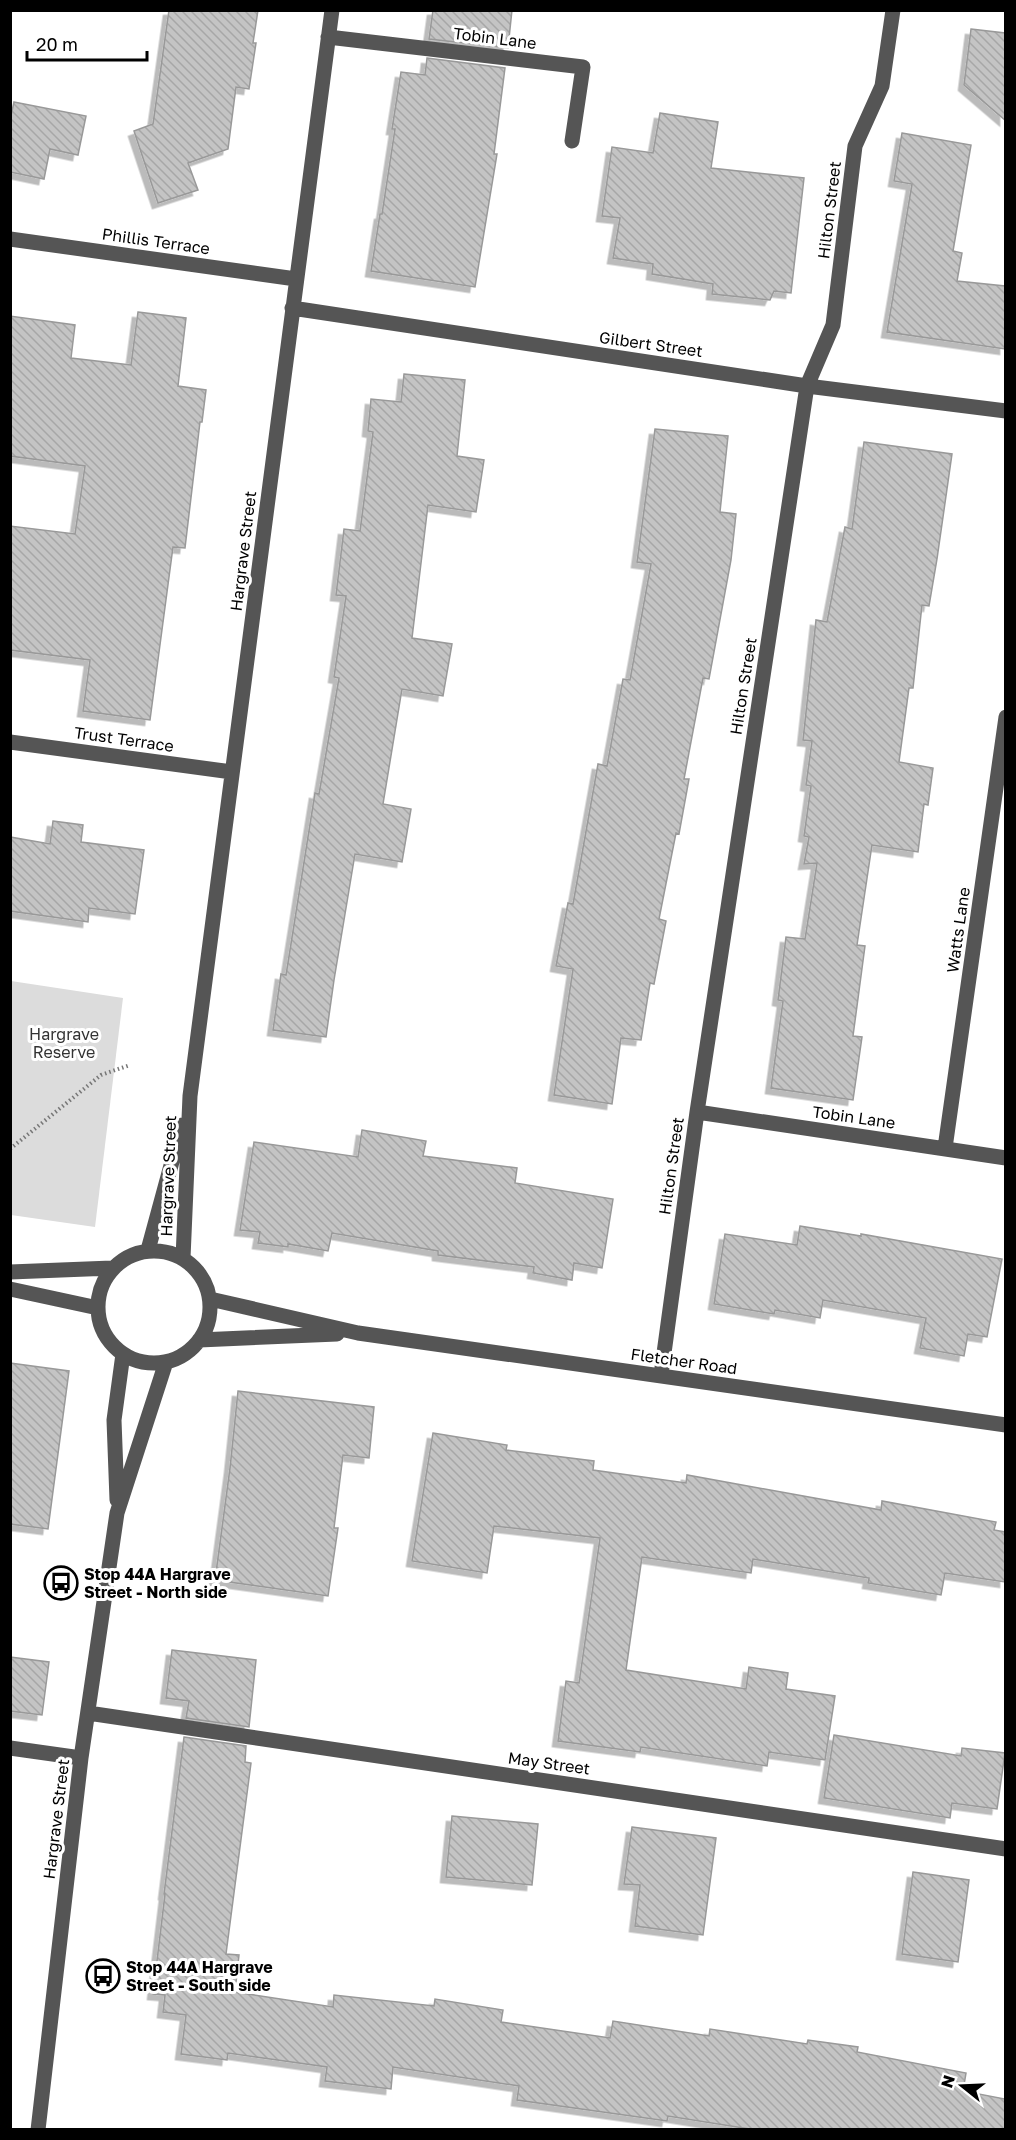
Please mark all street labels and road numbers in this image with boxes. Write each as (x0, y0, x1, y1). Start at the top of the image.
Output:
street label: Tobin Lane (452, 23, 538, 53)
street label: Hilton Street (813, 160, 845, 260)
street label: Phillis Terrace (101, 224, 211, 258)
street label: Gilbert Street (598, 327, 704, 361)
street label: Hargrave Street (226, 490, 260, 612)
street label: Hilton Street (725, 636, 761, 736)
street label: Trust Terrace (73, 722, 175, 756)
street label: Watts Lane (942, 886, 974, 974)
street label: Tobin Lane (811, 1101, 897, 1133)
street label: Hargrave Street (156, 1115, 180, 1237)
street label: Hilton Street (654, 1116, 688, 1216)
street label: Fletcher Road (629, 1344, 739, 1378)
street label: May Street (507, 1747, 591, 1779)
street label: Hargrave Street (39, 1758, 73, 1880)

